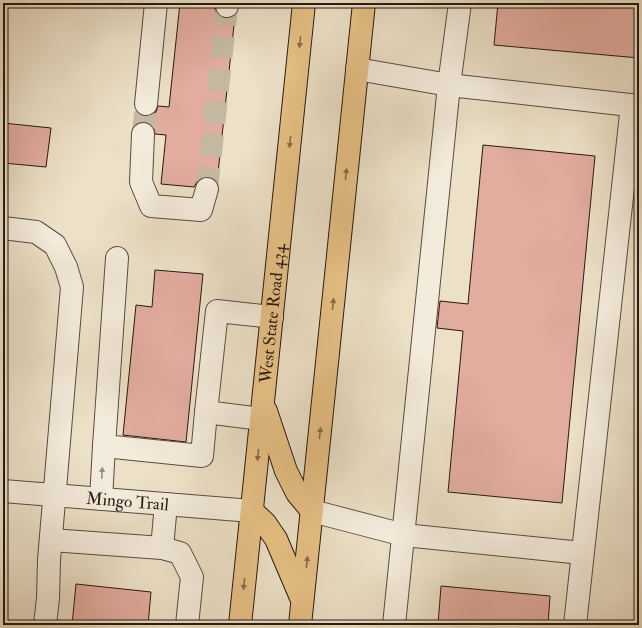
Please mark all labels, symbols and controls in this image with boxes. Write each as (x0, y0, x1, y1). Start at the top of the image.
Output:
one-way arrow (297, 36, 303, 48)
one-way arrow (286, 136, 293, 149)
one-way arrow (343, 168, 350, 180)
street label: West State Road 434 (254, 242, 290, 385)
one-way arrow (330, 298, 336, 310)
one-way arrow (316, 427, 323, 439)
one-way arrow (254, 449, 261, 461)
one-way arrow (99, 467, 106, 479)
street label: Mingo Trail (85, 487, 170, 515)
one-way arrow (303, 556, 310, 568)
one-way arrow (241, 578, 247, 590)

